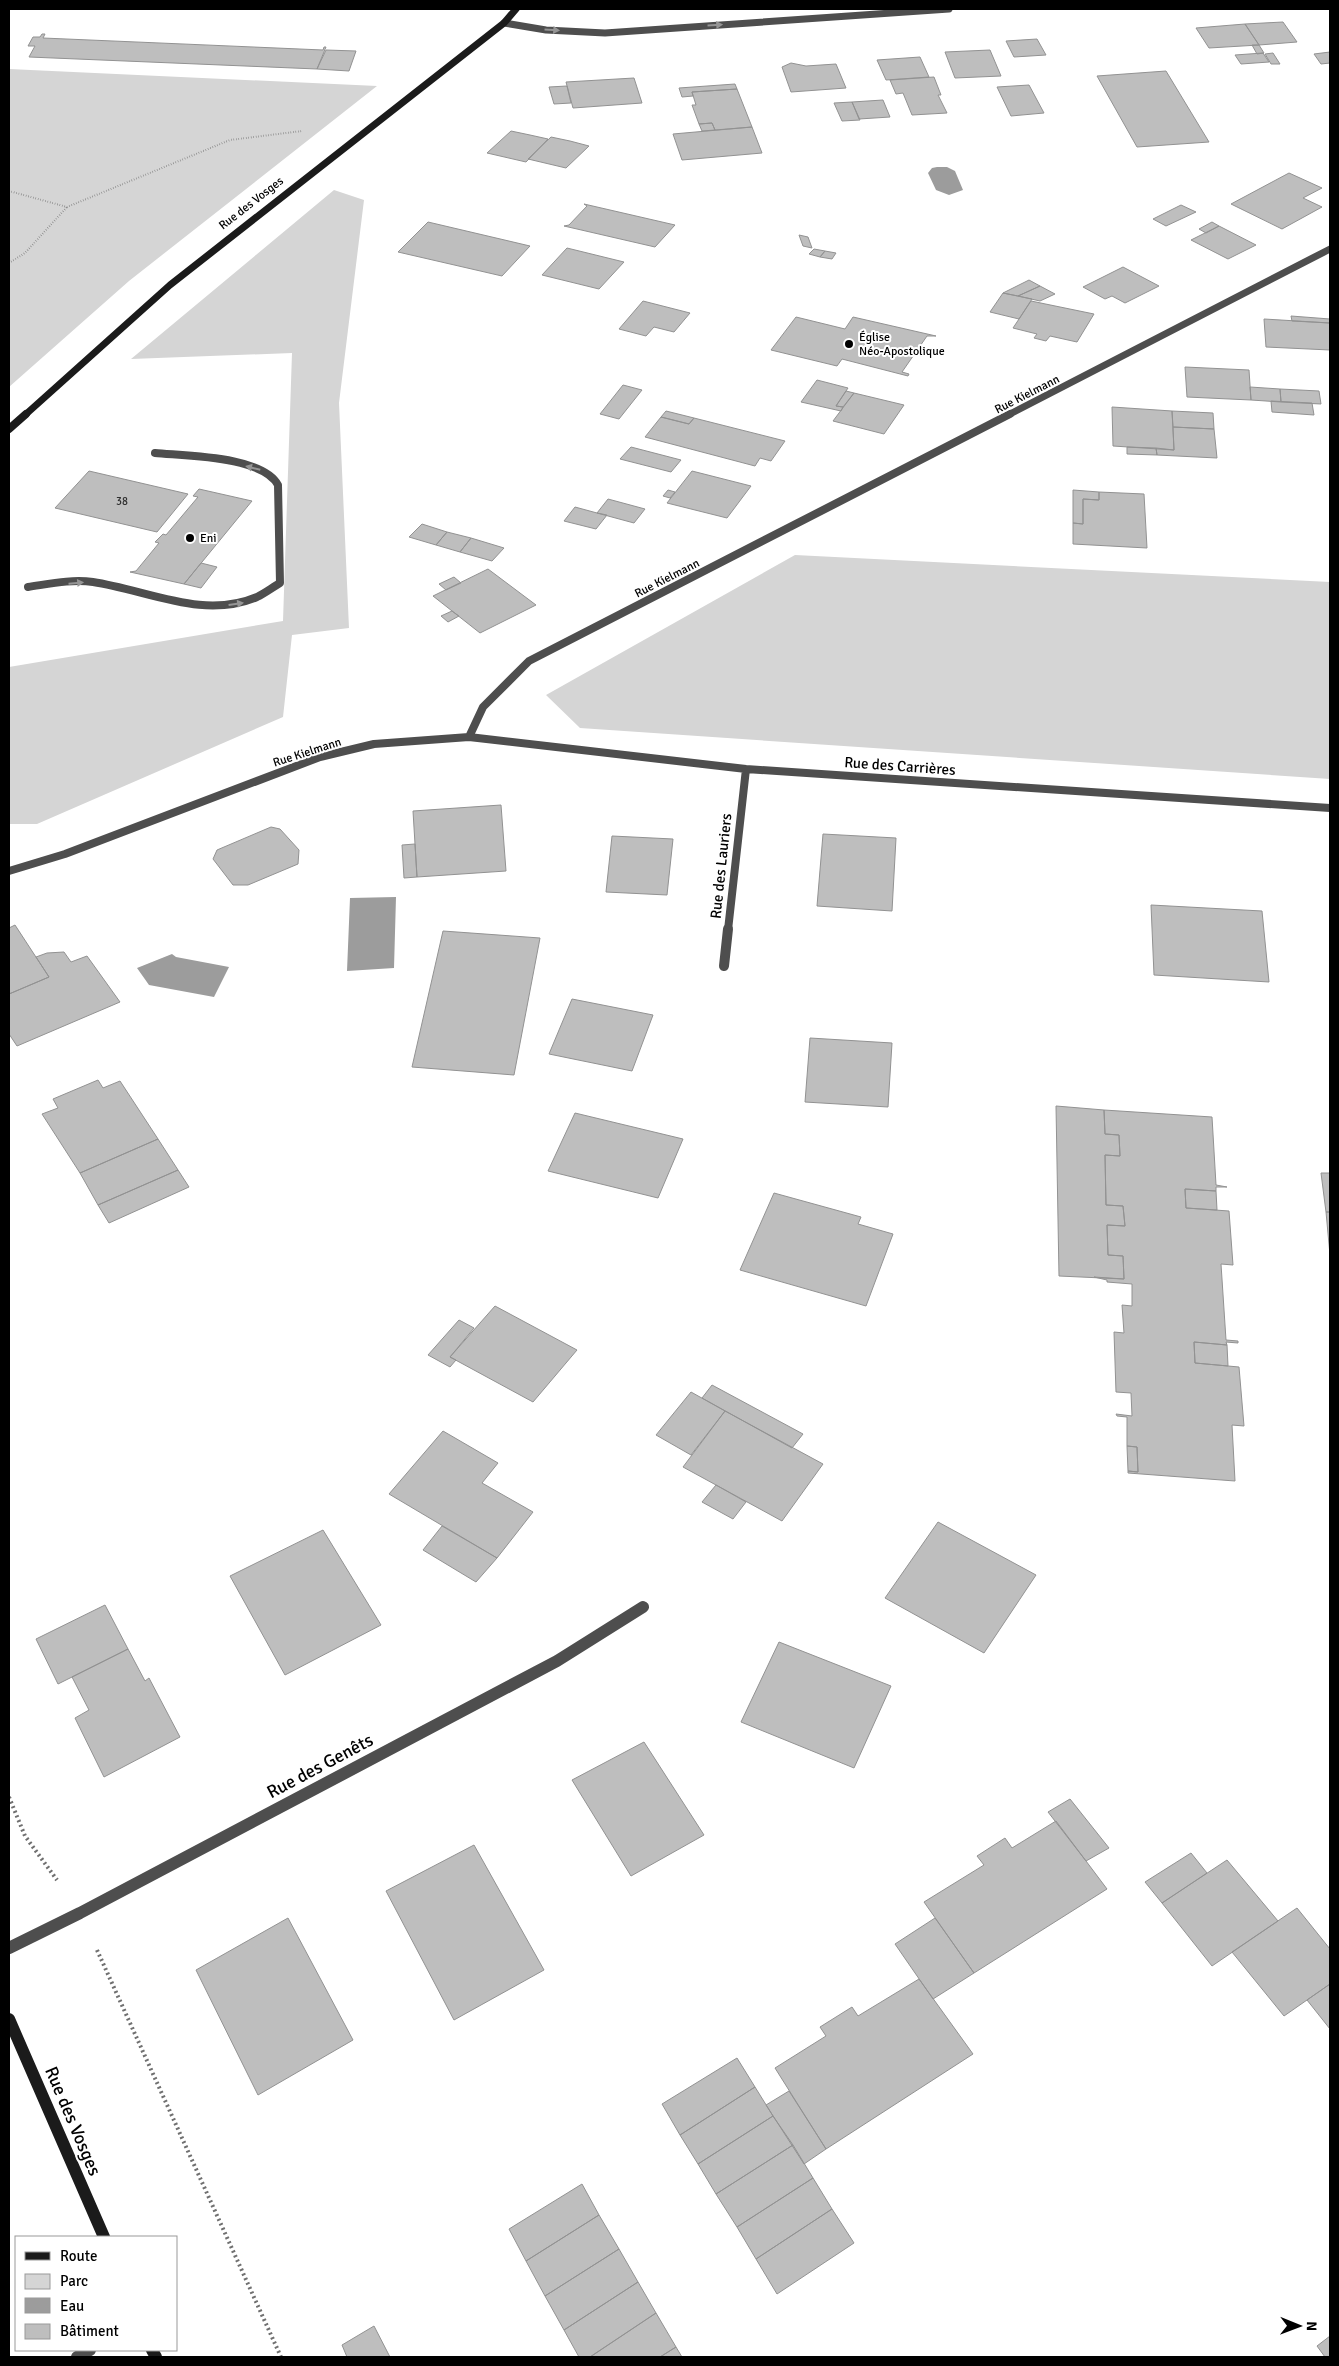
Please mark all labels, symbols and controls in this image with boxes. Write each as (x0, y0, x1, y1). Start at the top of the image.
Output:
one-way arrow (707, 21, 723, 29)
one-way arrow (545, 26, 561, 34)
street label: Rue des Vosges (216, 174, 287, 233)
place label: Église Néo-Apostolique (859, 330, 945, 359)
marker: Église Néo-Apostolique (843, 338, 855, 350)
street label: Rue Kielmann (992, 372, 1062, 417)
one-way arrow (245, 464, 261, 472)
house number: 38 (116, 495, 128, 508)
place label: Eni (200, 531, 217, 546)
marker: Eni (184, 532, 196, 544)
street label: Rue Kielmann (632, 556, 702, 601)
one-way arrow (68, 578, 84, 586)
one-way arrow (228, 600, 244, 608)
street label: Rue Kielmann (271, 734, 343, 771)
street label: Rue des Carrières (844, 753, 957, 779)
street label: Rue des Lauriers (707, 812, 736, 920)
street label: Rue des Genêts (263, 1729, 377, 1803)
street label: Rue des Vosges (40, 2063, 106, 2179)
legend (15, 2236, 178, 2351)
text: Route (60, 2247, 97, 2265)
text: Parc (60, 2272, 88, 2290)
text: Eau (60, 2297, 84, 2315)
north arrow (1274, 2301, 1324, 2351)
text: N (1303, 2321, 1320, 2331)
text: Bâtiment (60, 2322, 119, 2340)

